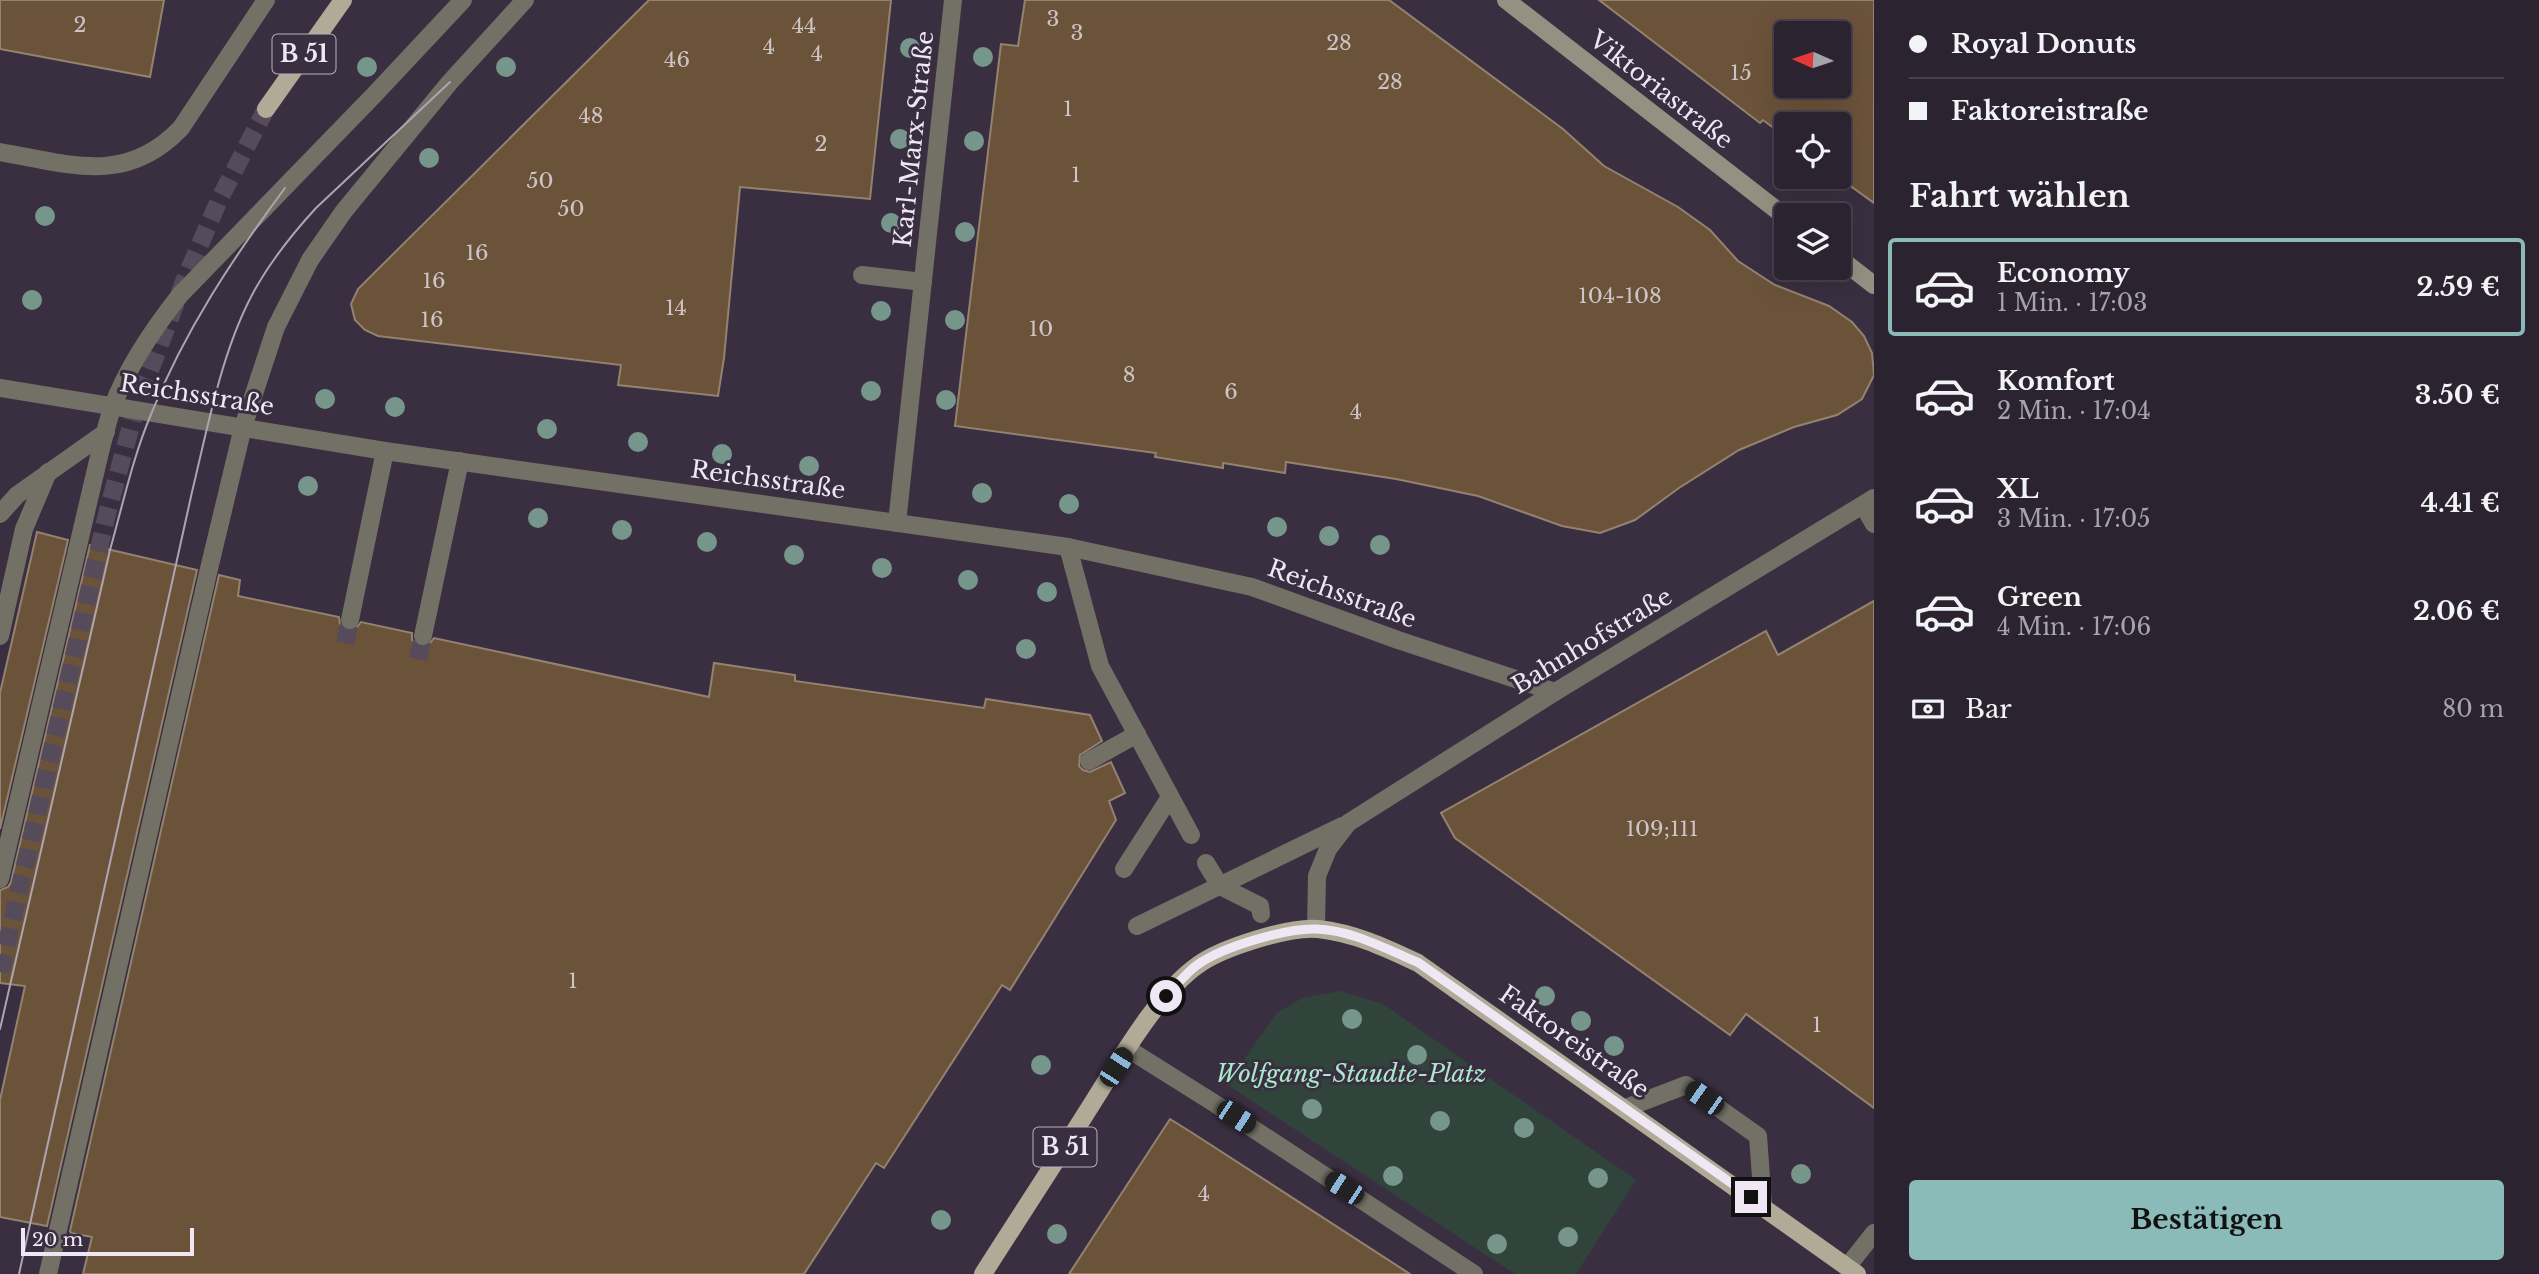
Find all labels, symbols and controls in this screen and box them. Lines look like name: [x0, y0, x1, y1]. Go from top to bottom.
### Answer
house number: 3: [1047, 6, 1059, 32]
house number: 2: [74, 12, 86, 38]
house number: 44: [792, 13, 816, 39]
house number: 3: [1071, 20, 1083, 46]
north arrow: [1774, 21, 1852, 98]
map controls: [1774, 21, 1851, 280]
street label: Viktoriastraße: [1583, 24, 1739, 155]
text: Royal Donuts: [1951, 28, 2136, 60]
street label: Karl-Marx-Straße: [888, 29, 939, 249]
house number: 28: [1326, 30, 1352, 56]
road number: B 51: [272, 34, 336, 74]
house number: 4: [763, 34, 775, 60]
house number: 4: [811, 41, 823, 67]
house number: 46: [664, 47, 690, 73]
house number: 15: [1730, 60, 1752, 86]
house number: 28: [1377, 69, 1403, 95]
text: Faktoreistraße: [1951, 95, 2149, 127]
house number: 1: [1063, 96, 1073, 122]
house number: 48: [578, 103, 604, 129]
button: locate: [1774, 112, 1851, 189]
house number: 2: [815, 131, 827, 157]
house number: 1: [1071, 162, 1081, 188]
house number: 50: [527, 168, 553, 194]
text: Fahrt wählen: [1909, 176, 2130, 216]
house number: 50: [558, 196, 584, 222]
button: layers: [1774, 203, 1851, 280]
house number: 16: [466, 240, 488, 266]
icon: car: [1913, 256, 1976, 319]
text: Economy: [1997, 257, 2130, 289]
house number: 16: [423, 268, 445, 294]
text: 2.59 €: [2417, 271, 2500, 303]
house number: 104-108: [1578, 283, 1662, 309]
text: 1 Min. · 17:03: [1997, 289, 2147, 317]
house number: 14: [665, 295, 687, 321]
house number: 16: [421, 307, 443, 333]
house number: 10: [1029, 316, 1053, 342]
house number: 8: [1123, 362, 1135, 388]
icon: car: [1913, 364, 1976, 427]
text: Komfort: [1997, 365, 2115, 397]
street label: Reichsstraße: [118, 368, 276, 421]
house number: 6: [1224, 379, 1238, 405]
text: 3.50 €: [2415, 379, 2500, 411]
text: 2 Min. · 17:04: [1997, 397, 2151, 425]
house number: 4: [1350, 399, 1362, 425]
street label: Reichsstraße: [689, 454, 847, 505]
icon: car: [1913, 472, 1976, 535]
text: XL: [1997, 473, 2039, 505]
text: 4.41 €: [2421, 487, 2500, 519]
text: 3 Min. · 17:05: [1997, 505, 2150, 533]
street label: Reichsstraße: [1264, 553, 1420, 634]
icon: car: [1913, 580, 1976, 643]
street label: Bahnhofstraße: [1506, 581, 1677, 700]
text: Green: [1997, 581, 2082, 613]
text: 2.06 €: [2413, 595, 2500, 627]
text: 4 Min. · 17:06: [1997, 613, 2151, 641]
icon: cash: [1909, 690, 1947, 728]
text: Bar: [1965, 693, 2012, 725]
text: 80 m: [2442, 695, 2504, 723]
house number: 109;111: [1626, 816, 1698, 842]
house number: 1: [568, 968, 578, 994]
street label: Faktoreistraße: [1494, 979, 1655, 1104]
route start: [1150, 980, 1182, 1012]
house number: 1: [1812, 1012, 1822, 1038]
car: [1096, 1044, 1137, 1090]
park label: Wolfgang-Staudte-Platz: [1216, 1059, 1486, 1088]
car: [1681, 1077, 1728, 1119]
car: [1213, 1097, 1260, 1137]
road number: B 51: [1034, 1128, 1096, 1166]
car: [1321, 1168, 1368, 1208]
button: Bestätigen: [1909, 1180, 2504, 1260]
house number: 4: [1198, 1181, 1210, 1207]
route end: [1735, 1181, 1767, 1213]
scale bar: [21, 1225, 194, 1257]
text: 20 m: [32, 1228, 83, 1251]

